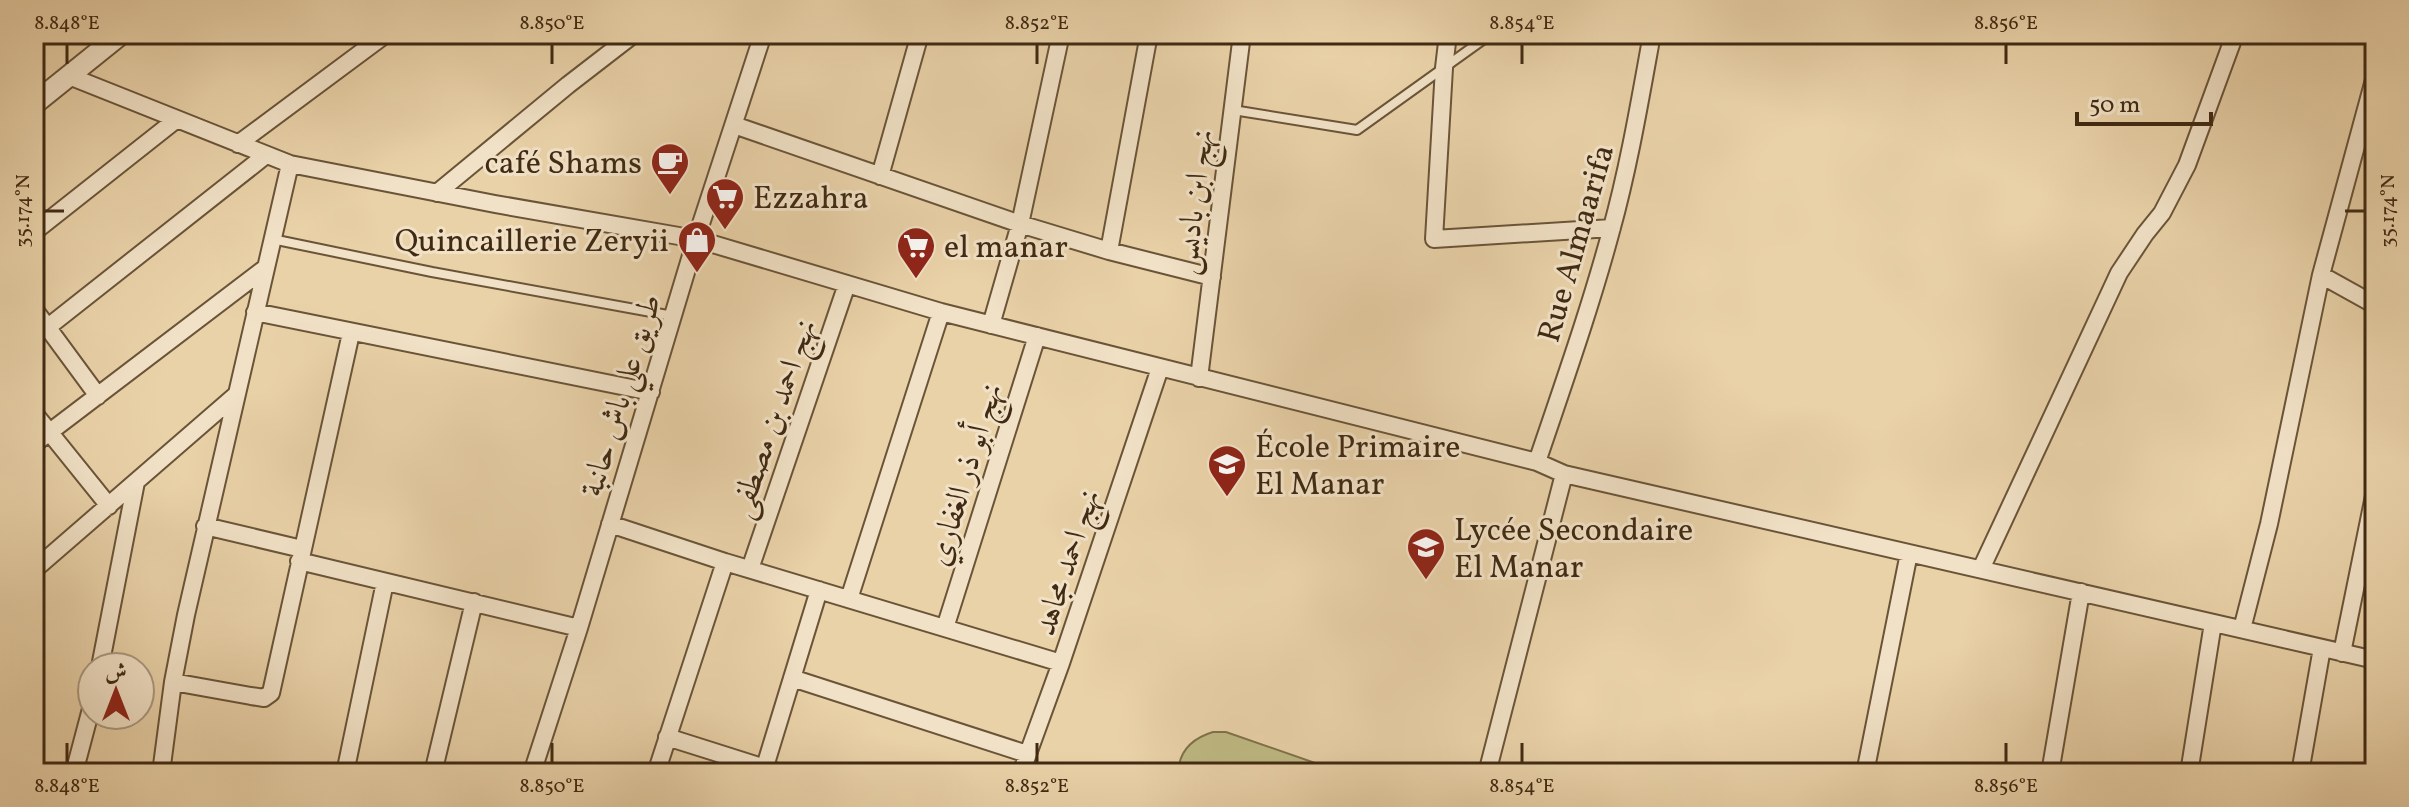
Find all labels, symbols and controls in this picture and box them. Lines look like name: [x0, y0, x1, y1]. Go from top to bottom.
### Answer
text: 8.848°E: [34, 10, 100, 38]
text: 8.850°E: [519, 10, 585, 38]
text: 8.852°E: [1005, 10, 1069, 38]
text: 8.854°E: [1489, 10, 1555, 38]
text: 8.856°E: [1974, 10, 2038, 38]
scale bar: [2077, 76, 2211, 126]
text: 50 m: [2089, 89, 2141, 123]
street label: نهج ابن باديس: [1165, 127, 1230, 278]
street label: Rue Almaarifa: [1529, 140, 1627, 348]
cafe icon: café Shams: [649, 141, 691, 196]
place label: café Shams: [485, 143, 642, 187]
text: 35.174°N: [10, 174, 38, 248]
text: 35.174°N: [2375, 174, 2403, 248]
supermarket icon: Ezzahra: [704, 176, 746, 231]
place label: Ezzahra: [753, 178, 869, 222]
shop icon: Quincaillerie Zeryii: [676, 219, 718, 274]
place label: Quincaillerie Zeryii: [395, 221, 669, 265]
supermarket icon: el manar: [895, 225, 937, 280]
place label: el manar: [944, 227, 1068, 271]
street label: طريق علي باش حانبة: [571, 289, 680, 504]
street label: نهج احمد بن مصطفى: [720, 313, 832, 525]
street label: نهج أبو ذر الغفاري: [915, 377, 1018, 573]
place label: École Primaire El Manar: [1255, 427, 1460, 508]
school or university icon: École Primaire El Manar: [1206, 443, 1248, 498]
street label: نهج احمد مجاهد: [1024, 484, 1116, 643]
place label: Lycée Secondaire El Manar: [1454, 510, 1693, 591]
school or university icon: Lycée Secondaire El Manar: [1405, 526, 1447, 581]
north arrow: [76, 651, 156, 731]
text: ش: [105, 658, 127, 689]
text: 8.848°E: [34, 773, 100, 801]
text: 8.850°E: [519, 773, 585, 801]
text: 8.852°E: [1005, 773, 1069, 801]
text: 8.854°E: [1489, 773, 1555, 801]
text: 8.856°E: [1974, 773, 2038, 801]

